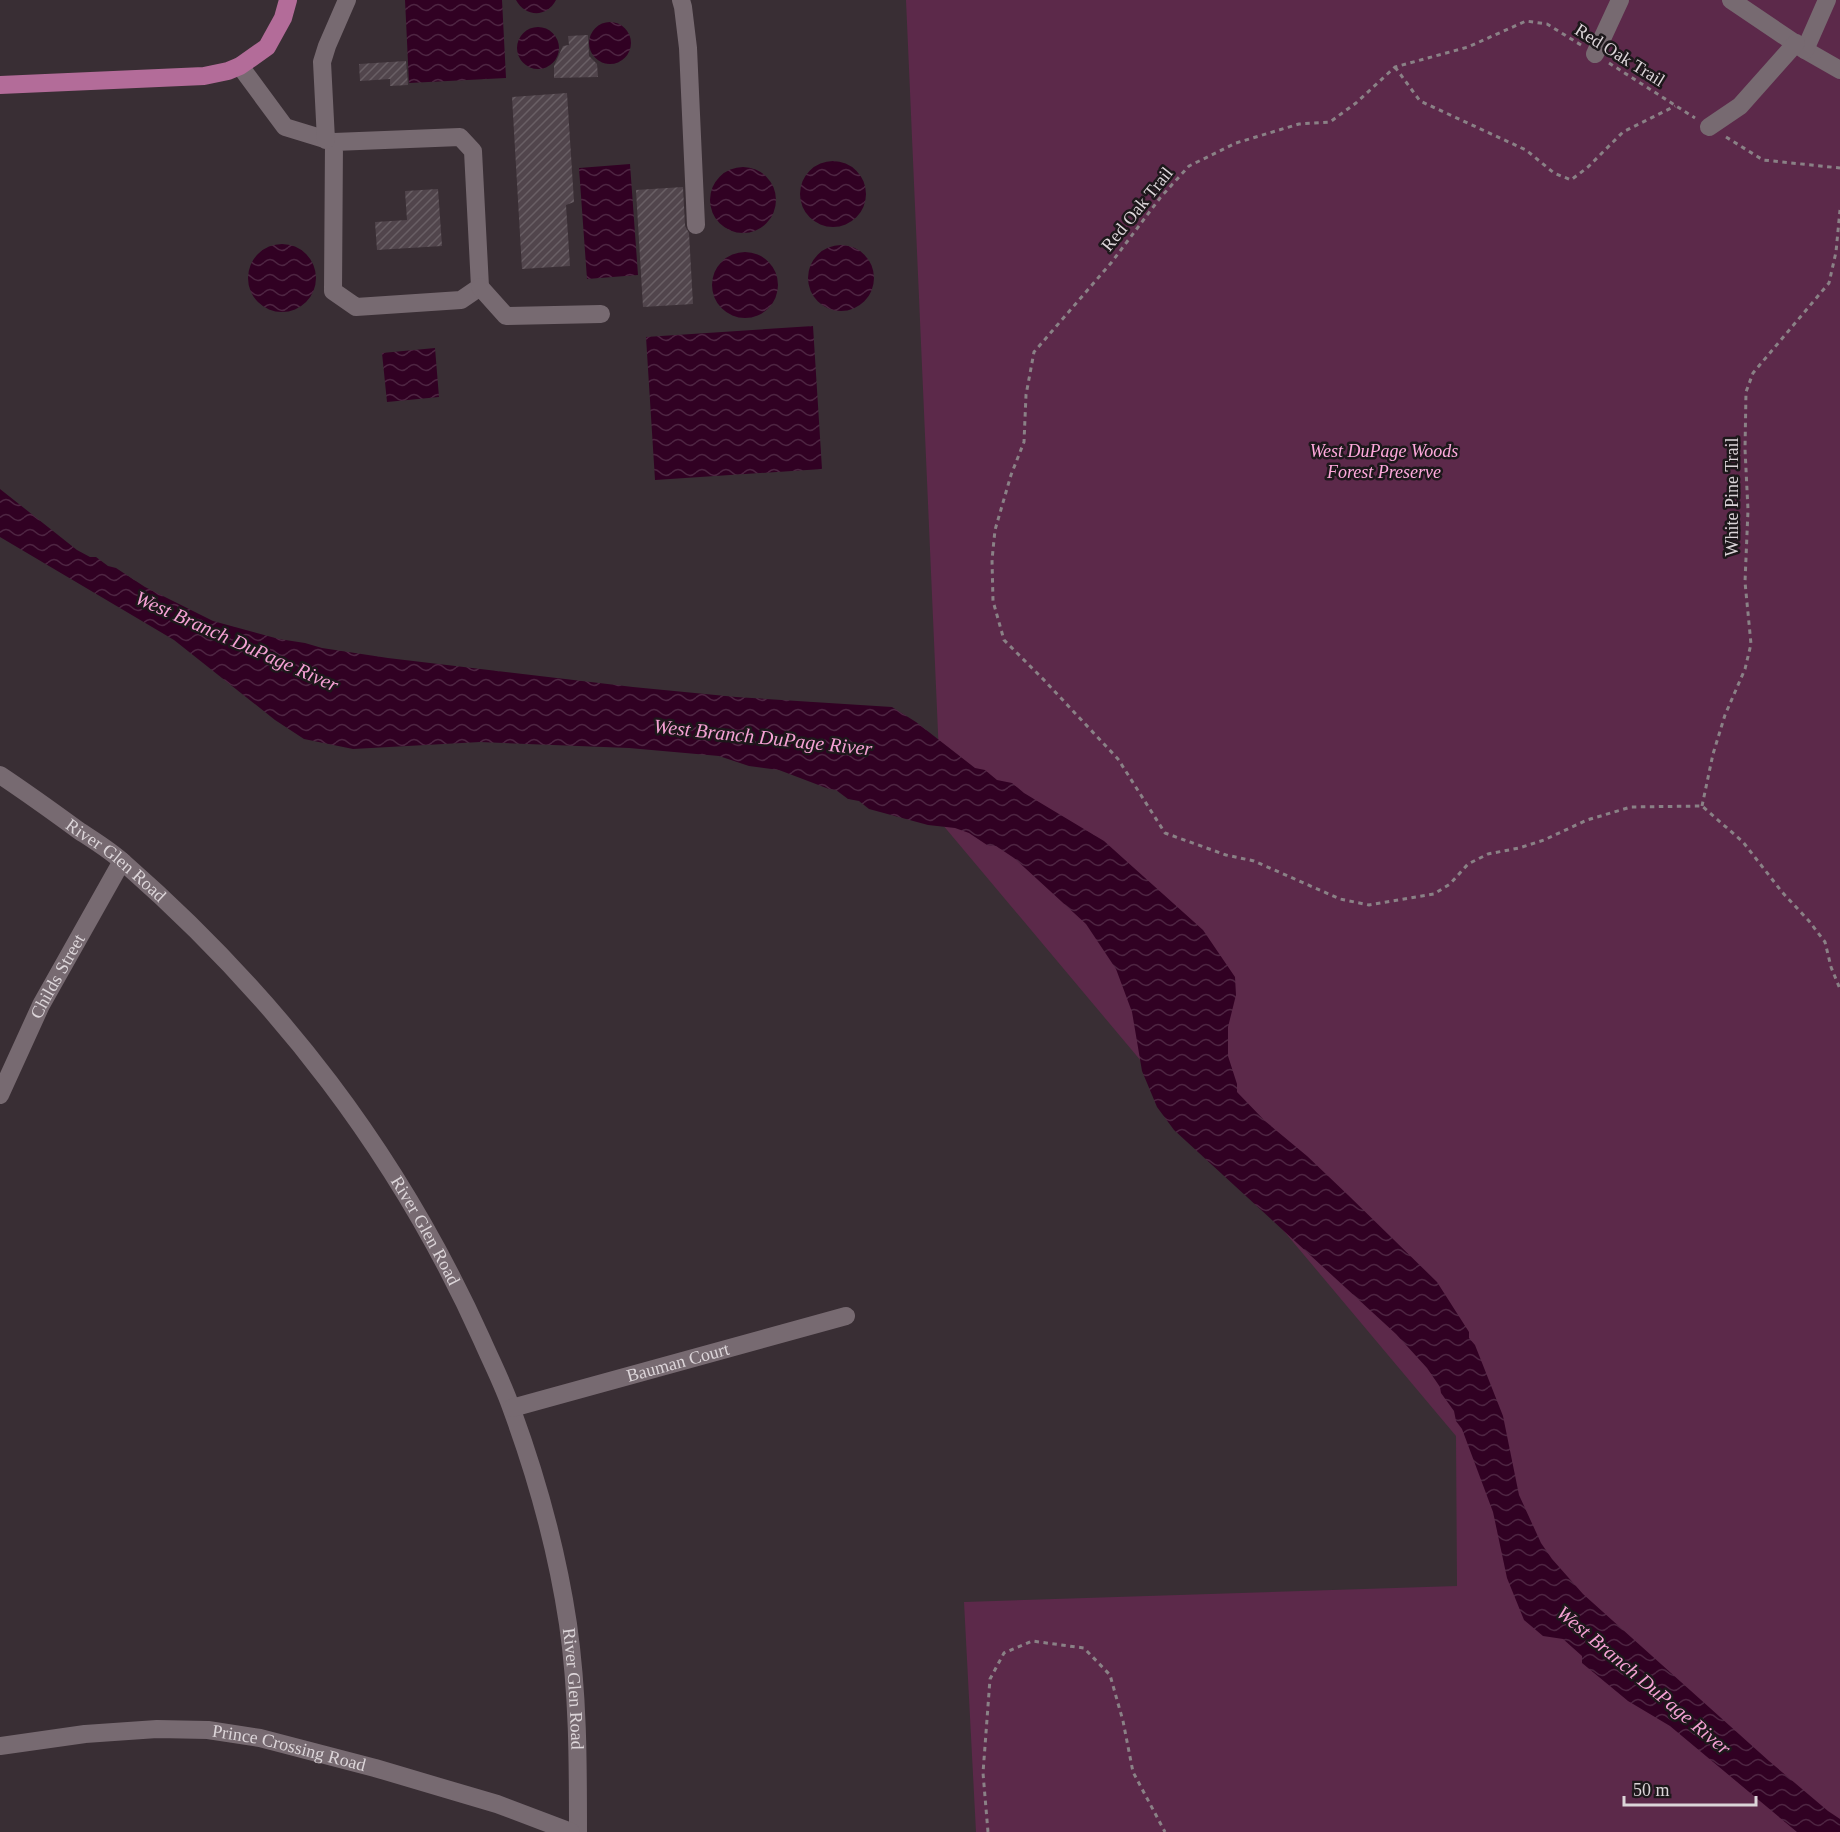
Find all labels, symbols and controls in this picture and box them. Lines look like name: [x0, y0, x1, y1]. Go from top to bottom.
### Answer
street label: Red Oak Trail: [1571, 19, 1669, 91]
street label: Red Oak Trail: [1097, 163, 1177, 255]
street label: White Pine Trail: [1722, 437, 1742, 557]
park label: West DuPage Woods Forest Preserve: [1310, 441, 1458, 482]
water label: West Branch DuPage River: [132, 586, 342, 697]
water label: West Branch DuPage River: [652, 715, 874, 760]
street label: River Glen Road: [62, 815, 170, 906]
street label: Childs Street: [26, 930, 89, 1022]
street label: River Glen Road: [387, 1172, 464, 1288]
street label: Bauman Court: [624, 1339, 731, 1386]
water label: West Branch DuPage River: [1552, 1601, 1735, 1760]
street label: River Glen Road: [559, 1627, 587, 1750]
street label: Prince Crossing Road: [211, 1721, 368, 1775]
scale bar: [1624, 1769, 1756, 1807]
text: 50 m: [1633, 1780, 1670, 1800]

